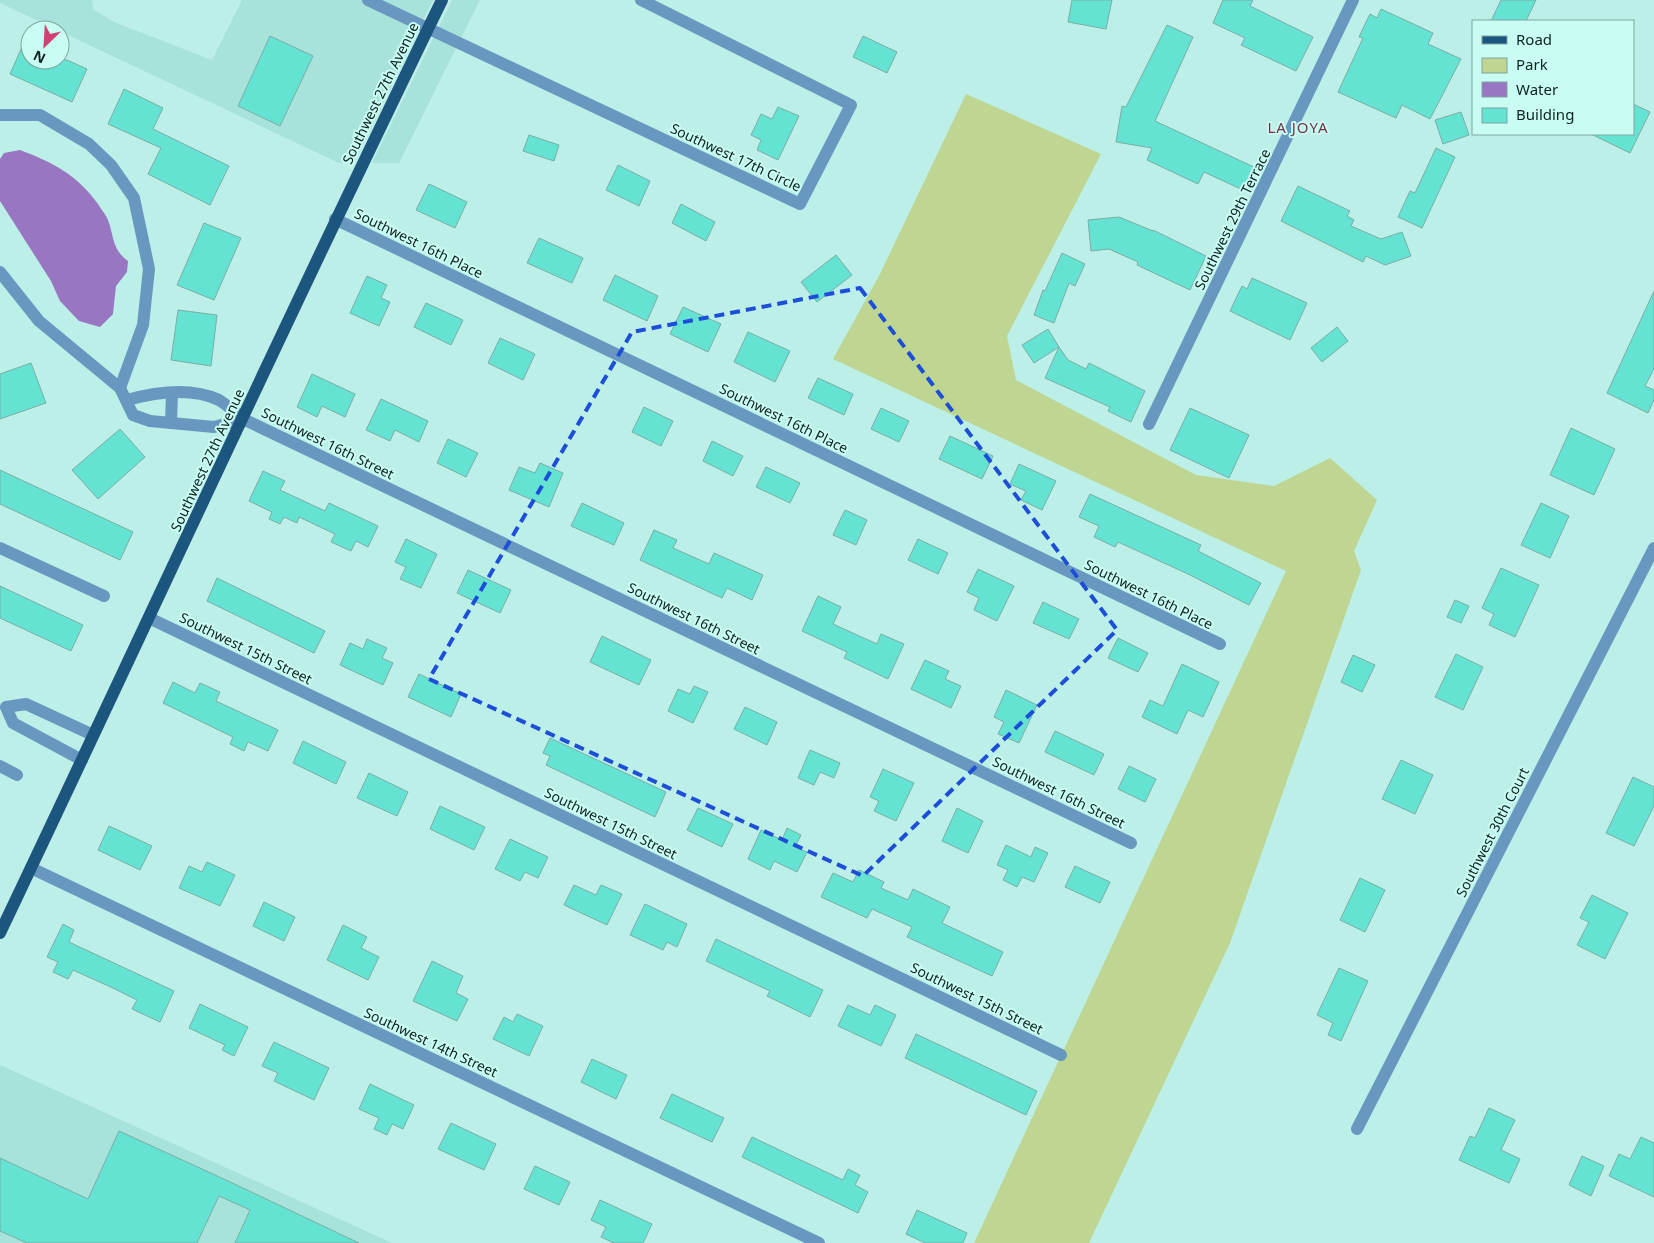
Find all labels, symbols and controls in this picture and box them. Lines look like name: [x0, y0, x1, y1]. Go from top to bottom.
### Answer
street label: Southwest 27th Avenue: [337, 19, 423, 167]
north arrow: [20, 20, 70, 70]
legend: [1472, 20, 1634, 135]
text: Road: [1516, 29, 1552, 49]
text: N: [30, 46, 48, 68]
text: Park: [1516, 54, 1548, 74]
text: Water: [1516, 79, 1558, 99]
text: Building: [1516, 104, 1574, 124]
district label: LA JOYA: [1267, 117, 1329, 137]
street label: Southwest 17th Circle: [667, 118, 805, 196]
street label: Southwest 29th Terrace: [1190, 145, 1274, 293]
street label: Southwest 16th Place: [352, 204, 486, 282]
street label: Southwest 16th Place: [717, 379, 851, 457]
street label: Southwest 27th Avenue: [166, 386, 248, 534]
street label: Southwest 16th Street: [259, 403, 397, 483]
street label: Southwest 16th Place: [1082, 555, 1216, 633]
street label: Southwest 16th Street: [625, 578, 763, 658]
street label: Southwest 15th Street: [177, 608, 315, 688]
street label: Southwest 16th Street: [990, 752, 1128, 832]
street label: Southwest 30th Court: [1451, 764, 1533, 900]
street label: Southwest 15th Street: [542, 783, 680, 863]
street label: Southwest 15th Street: [908, 958, 1046, 1038]
street label: Southwest 14th Street: [361, 1003, 501, 1081]

